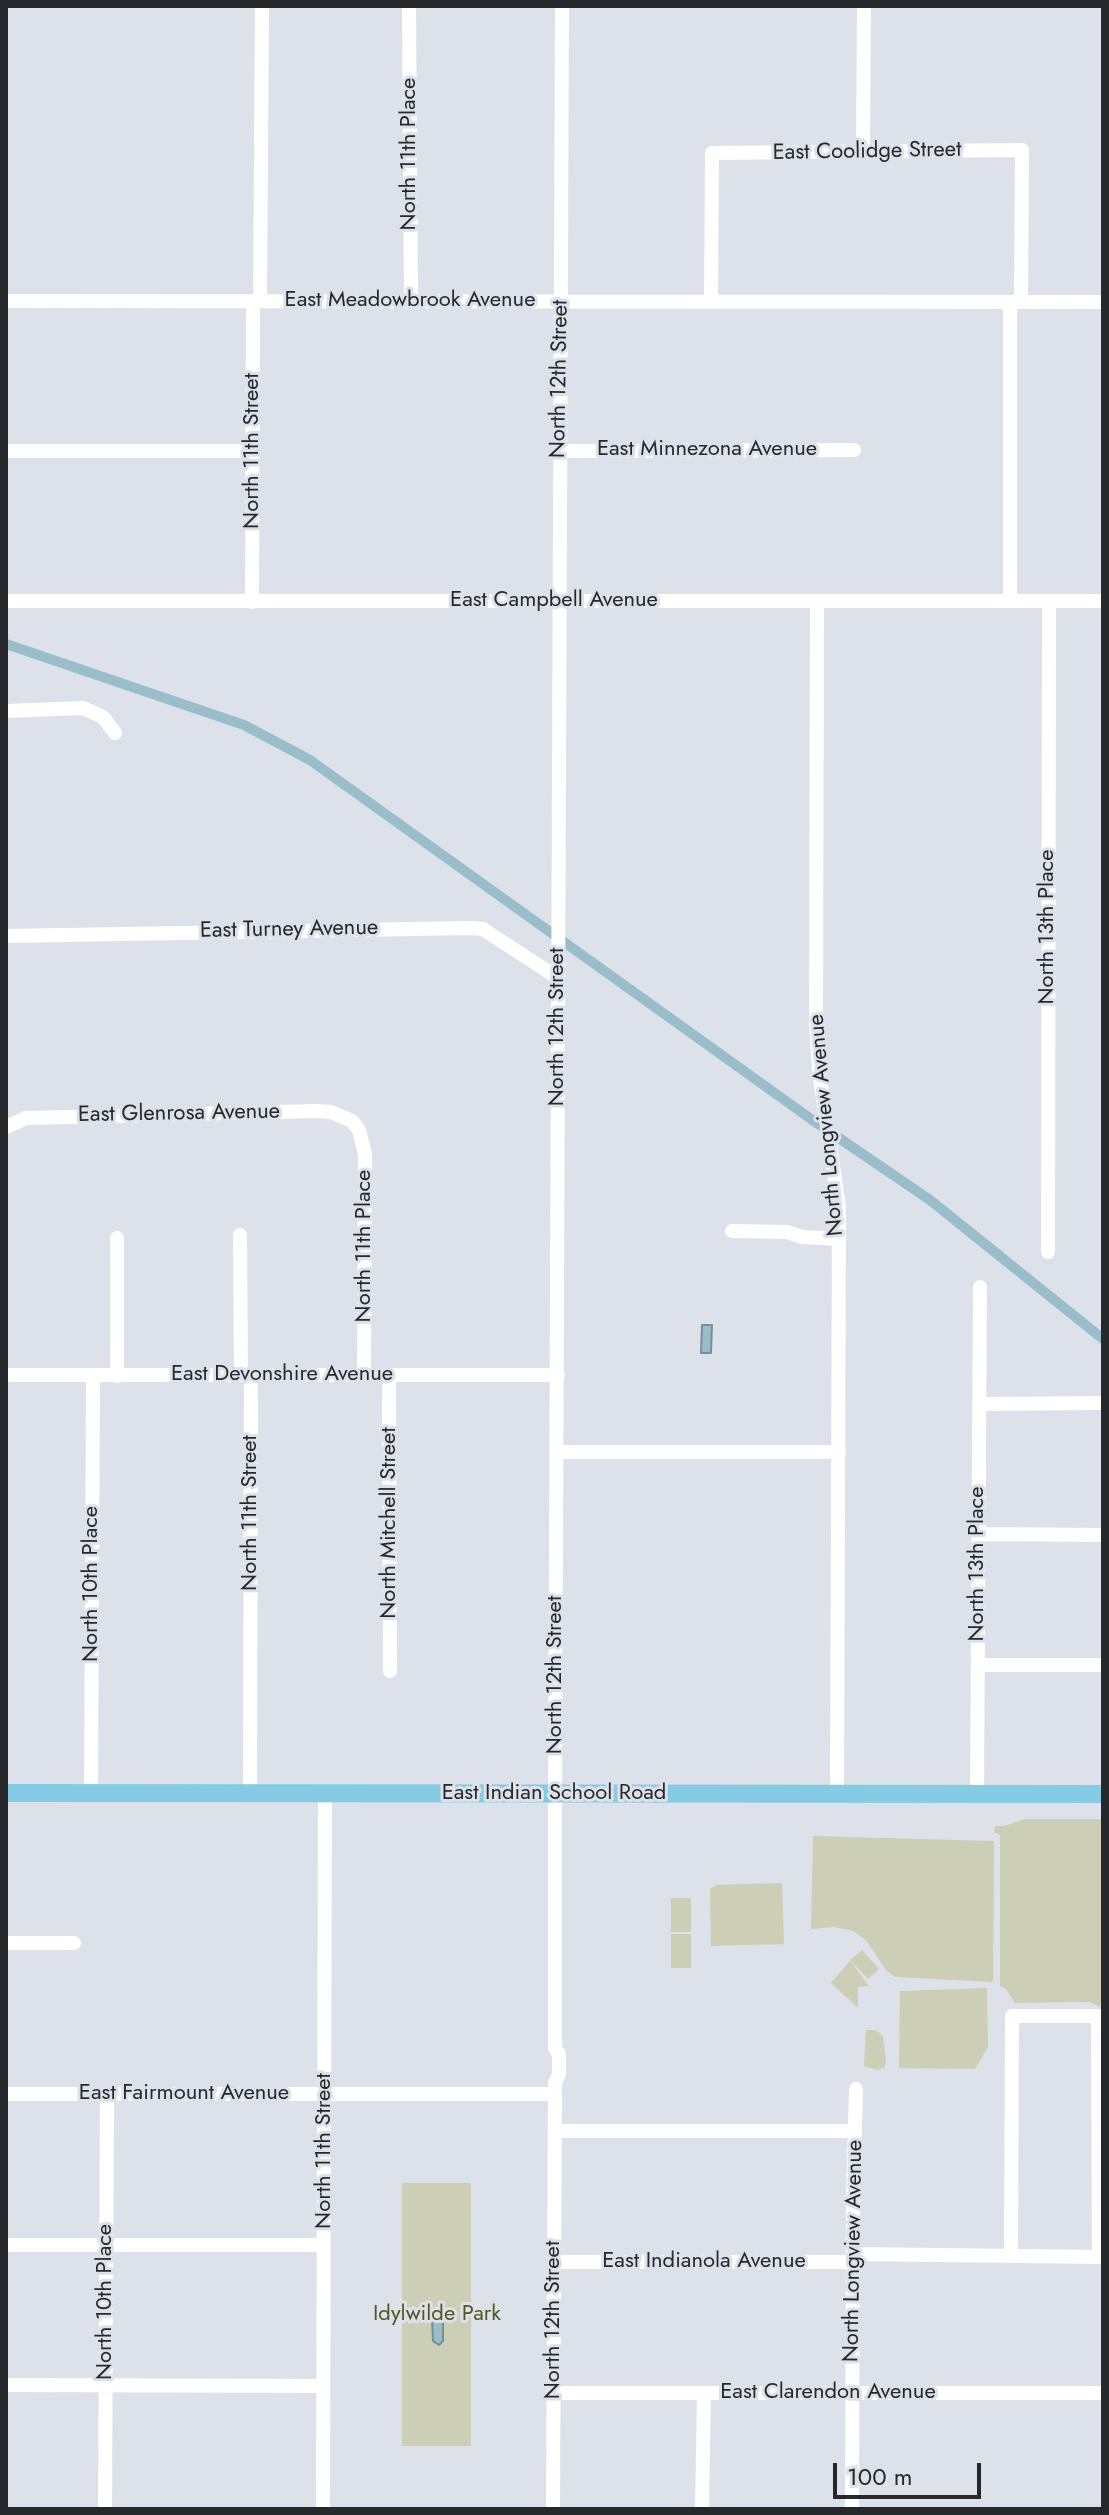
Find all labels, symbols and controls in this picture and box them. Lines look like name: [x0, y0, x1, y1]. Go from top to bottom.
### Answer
street label: North 11th Place: [397, 78, 423, 230]
street label: East Coolidge Street: [772, 137, 962, 167]
street label: East Meadowbrook Avenue: [285, 288, 535, 314]
street label: North 12th Street: [545, 300, 575, 458]
street label: North 11th Street: [240, 373, 266, 529]
street label: East Minnezona Avenue: [597, 437, 817, 463]
street label: East Campbell Avenue: [450, 588, 658, 614]
street label: North 13th Place: [1035, 850, 1061, 1004]
street label: East Turney Avenue: [200, 915, 378, 945]
street label: North 12th Street: [545, 948, 571, 1106]
street label: North Longview Avenue: [804, 1013, 850, 1237]
street label: East Glenrosa Avenue: [78, 1099, 280, 1129]
street label: North 11th Place: [352, 1170, 378, 1322]
street label: East Devonshire Avenue: [171, 1362, 393, 1388]
street label: North Mitchell Street: [377, 1427, 403, 1619]
street label: North 11th Street: [238, 1435, 264, 1591]
street label: North 13th Place: [965, 1487, 991, 1641]
street label: North 10th Place: [79, 1506, 105, 1662]
street label: North 12th Street: [543, 1596, 569, 1754]
street label: East Indian School Road: [442, 1781, 666, 1807]
street label: North 11th Street: [312, 2073, 338, 2229]
street label: East Fairmount Avenue: [79, 2081, 289, 2107]
street label: North Longview Avenue: [839, 2140, 869, 2362]
street label: North 10th Place: [93, 2224, 119, 2380]
street label: North 12th Street: [541, 2241, 567, 2399]
street label: East Indianola Avenue: [602, 2249, 806, 2275]
park label: Idylwilde Park: [373, 2302, 501, 2328]
street label: East Clarendon Avenue: [720, 2380, 936, 2406]
scale bar: [837, 2447, 985, 2497]
text: 100 m: [847, 2459, 913, 2494]

